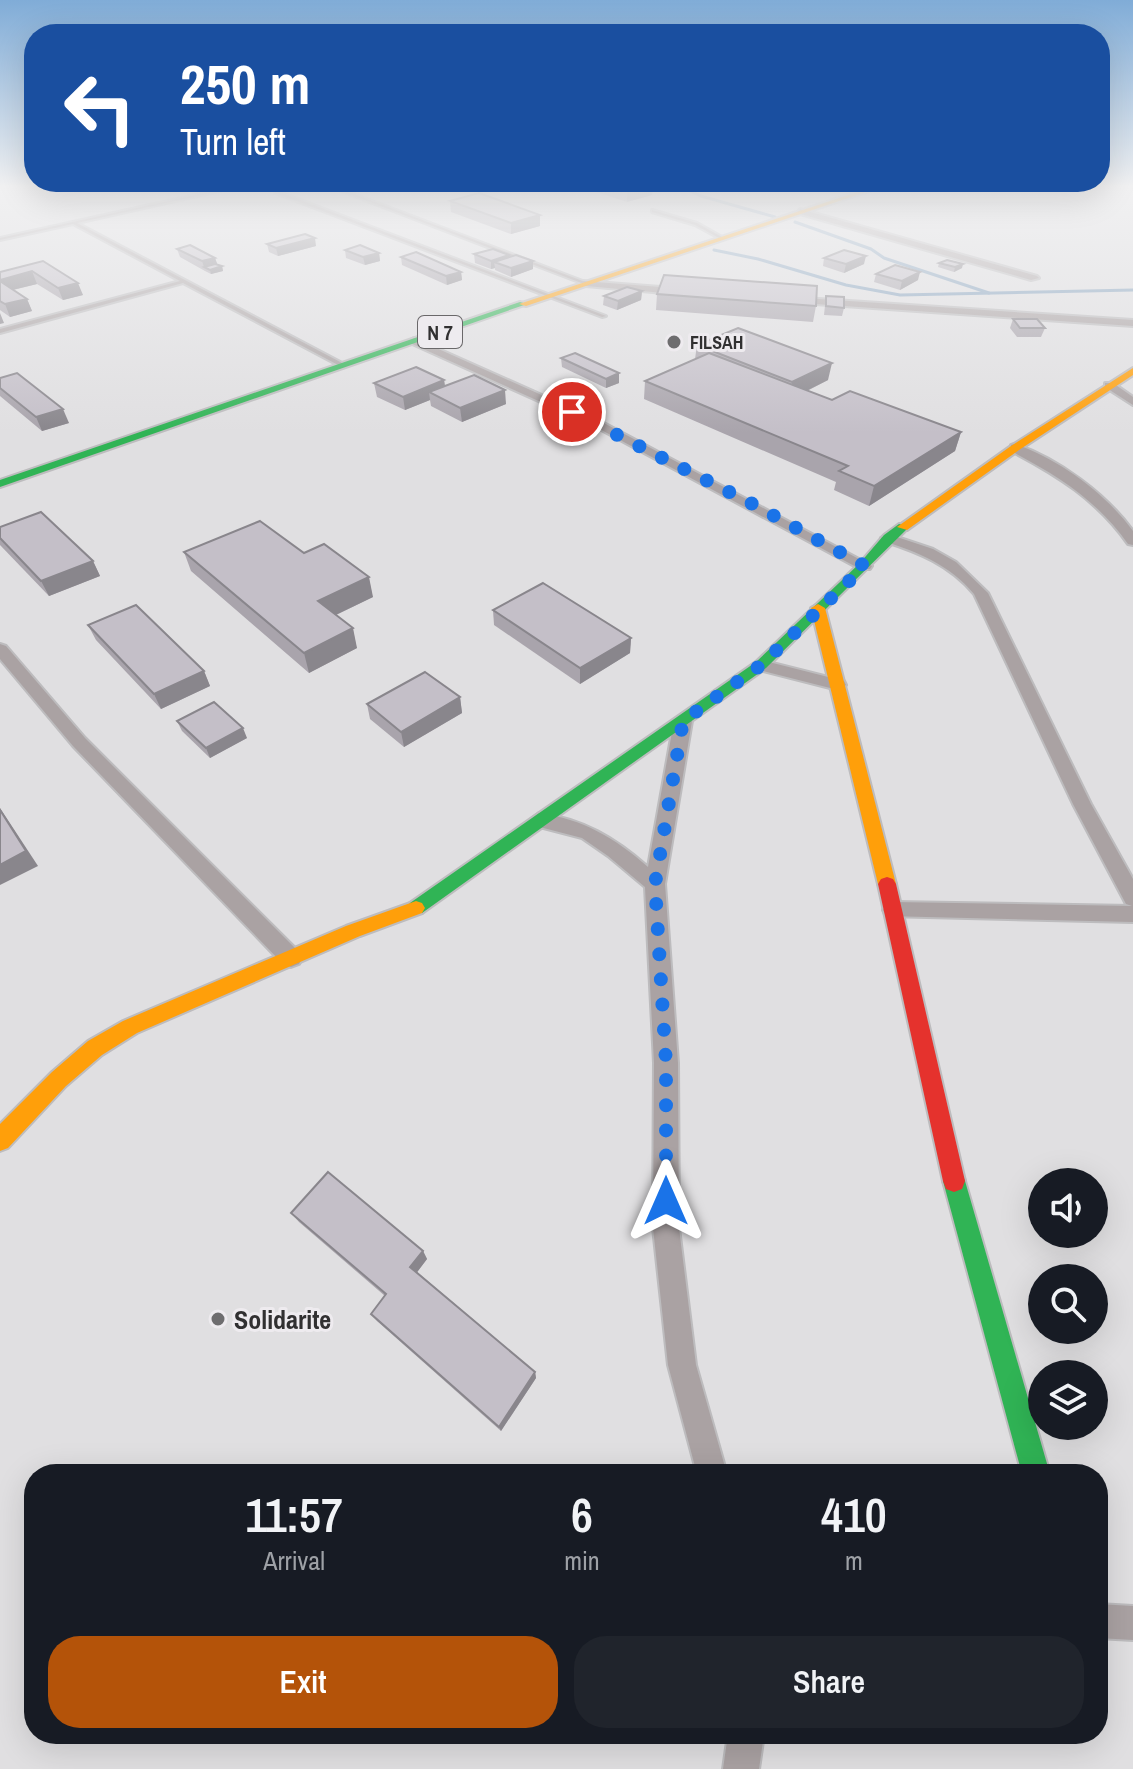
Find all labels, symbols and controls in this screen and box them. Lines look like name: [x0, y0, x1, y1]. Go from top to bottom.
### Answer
text: 250 m: [180, 46, 310, 121]
icon: left: [48, 56, 152, 160]
text: Turn left: [180, 118, 286, 166]
road number: N 7: [418, 316, 462, 348]
place label: FILSAH: [690, 330, 743, 355]
marker: FILSAH: [665, 333, 683, 351]
pin: [538, 378, 606, 446]
icon: arrive: [550, 390, 594, 434]
position arrow: [624, 1159, 708, 1243]
map controls: [1028, 1168, 1108, 1440]
button: sound: [1028, 1168, 1108, 1248]
button: search: [1028, 1264, 1108, 1344]
place label: Solidarite: [234, 1302, 331, 1337]
marker: Solidarite: [209, 1310, 227, 1328]
button: layers: [1028, 1360, 1108, 1440]
text: 11:57: [245, 1482, 343, 1547]
text: 6: [571, 1482, 593, 1547]
text: 410: [821, 1482, 887, 1547]
text: Arrival: [263, 1543, 325, 1578]
text: min: [564, 1543, 600, 1578]
text: m: [845, 1543, 863, 1578]
button: Exit: [48, 1636, 558, 1728]
button: Share: [574, 1636, 1084, 1728]

